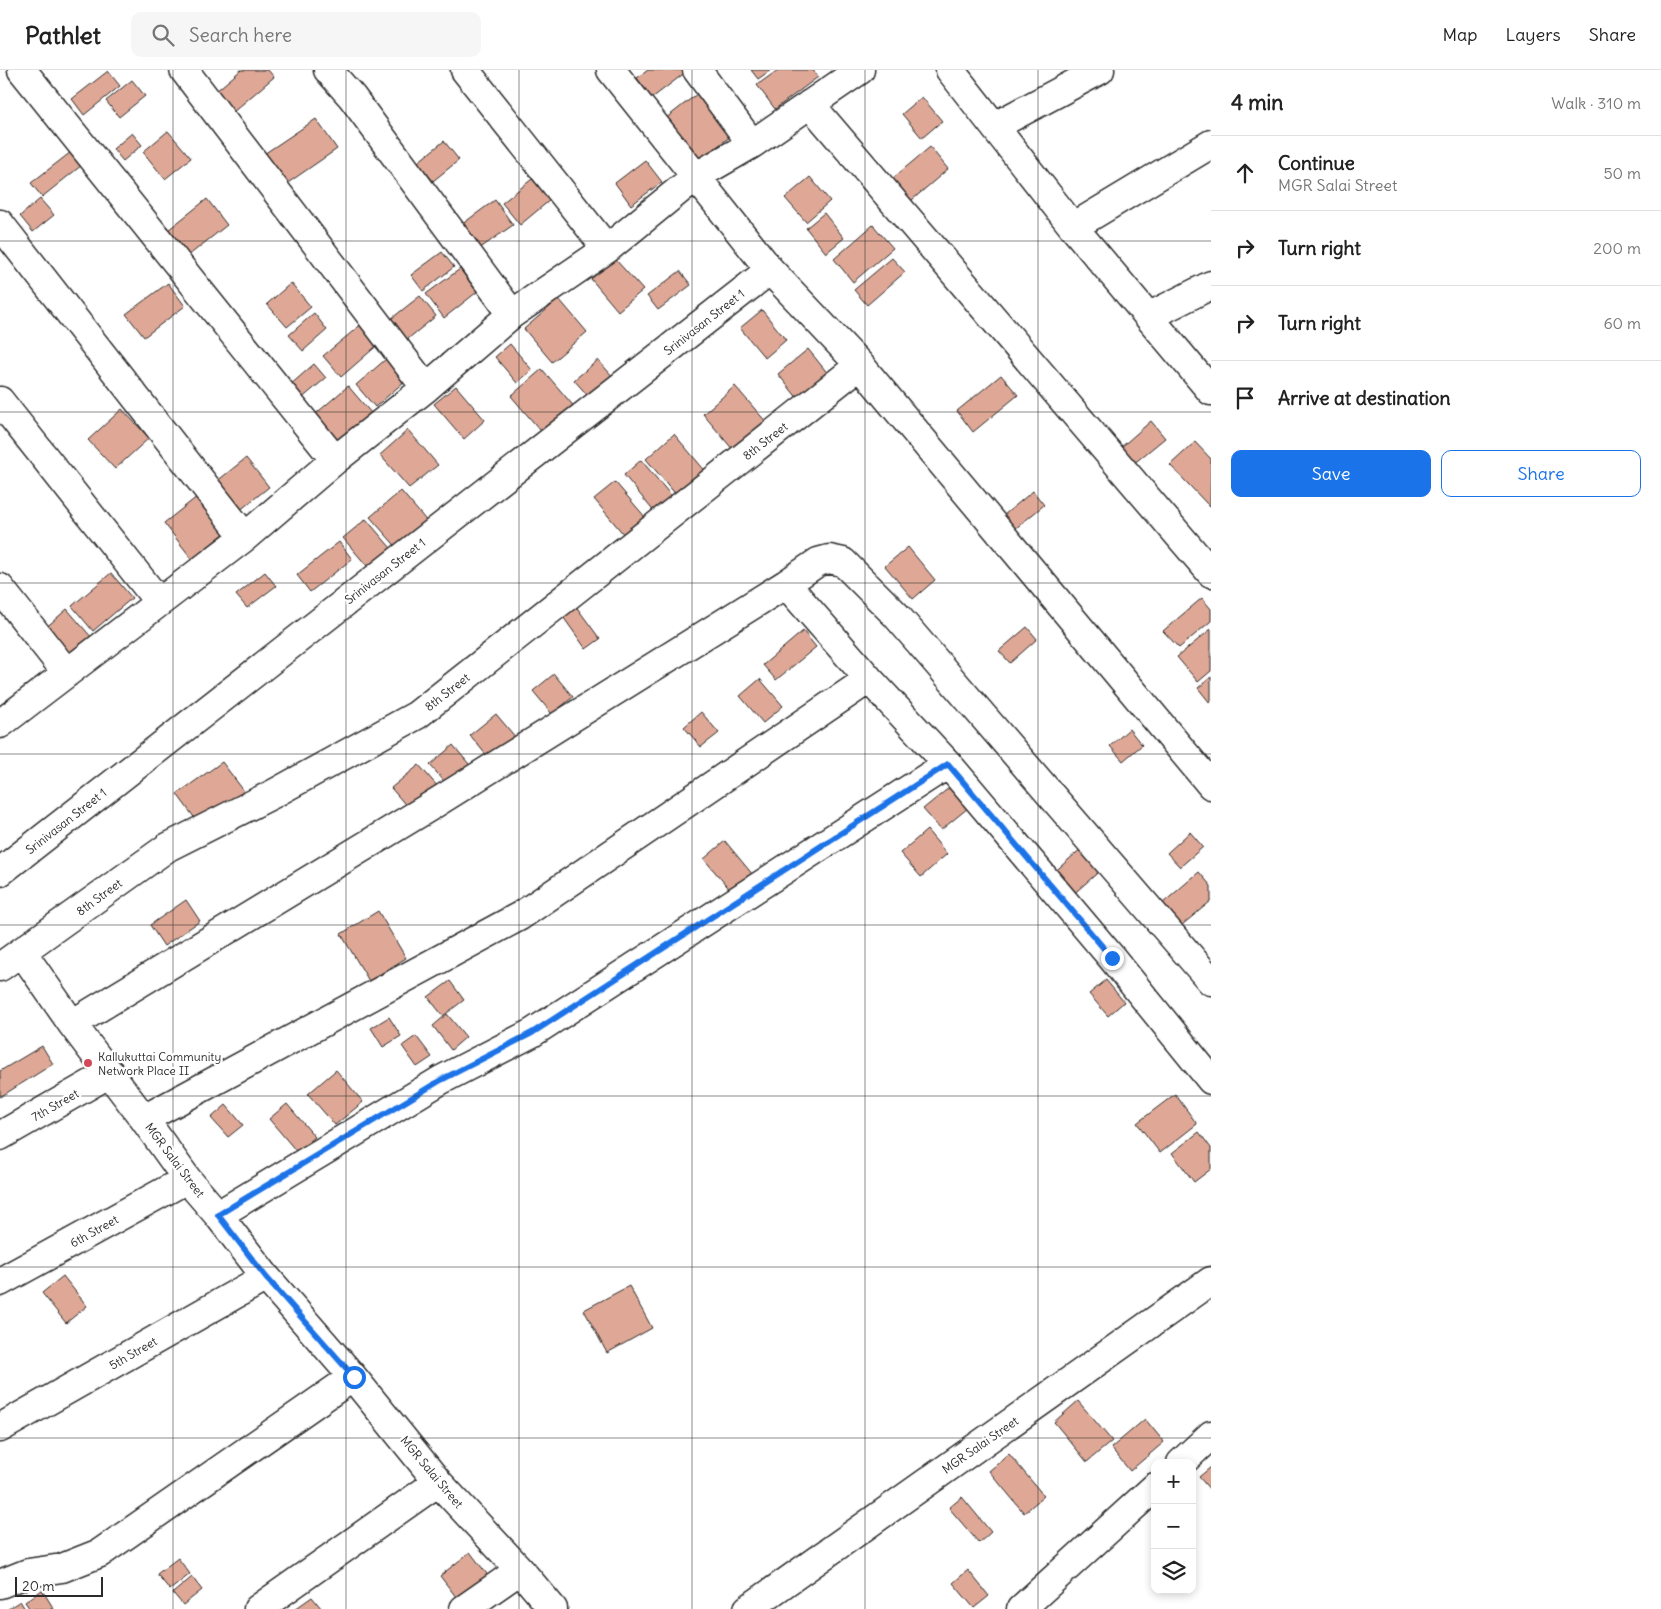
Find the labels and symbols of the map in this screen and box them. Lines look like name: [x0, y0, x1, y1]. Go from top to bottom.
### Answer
street label: Srinivasan Street 1: [661, 286, 747, 358]
street label: 8th Street: [740, 419, 790, 463]
street label: Srinivasan Street 1: [342, 535, 428, 607]
street label: 8th Street: [422, 670, 472, 714]
street label: Srinivasan Street 1: [23, 785, 109, 857]
street label: 8th Street: [73, 875, 125, 919]
route end: [1101, 947, 1124, 970]
place label: Kallukuttai Community Network Place II: [98, 1049, 221, 1078]
marker: Kallukuttai Community Network Place II: [82, 1057, 94, 1069]
street label: 7th Street: [29, 1086, 81, 1124]
street label: MGR Salai Street: [142, 1120, 208, 1200]
street label: 6th Street: [67, 1212, 121, 1250]
street label: 5th Street: [106, 1333, 160, 1373]
route start: [343, 1366, 366, 1389]
street label: MGR Salai Street: [939, 1413, 1021, 1477]
street label: MGR Salai Street: [397, 1433, 467, 1511]
scale bar: [15, 1574, 102, 1597]

